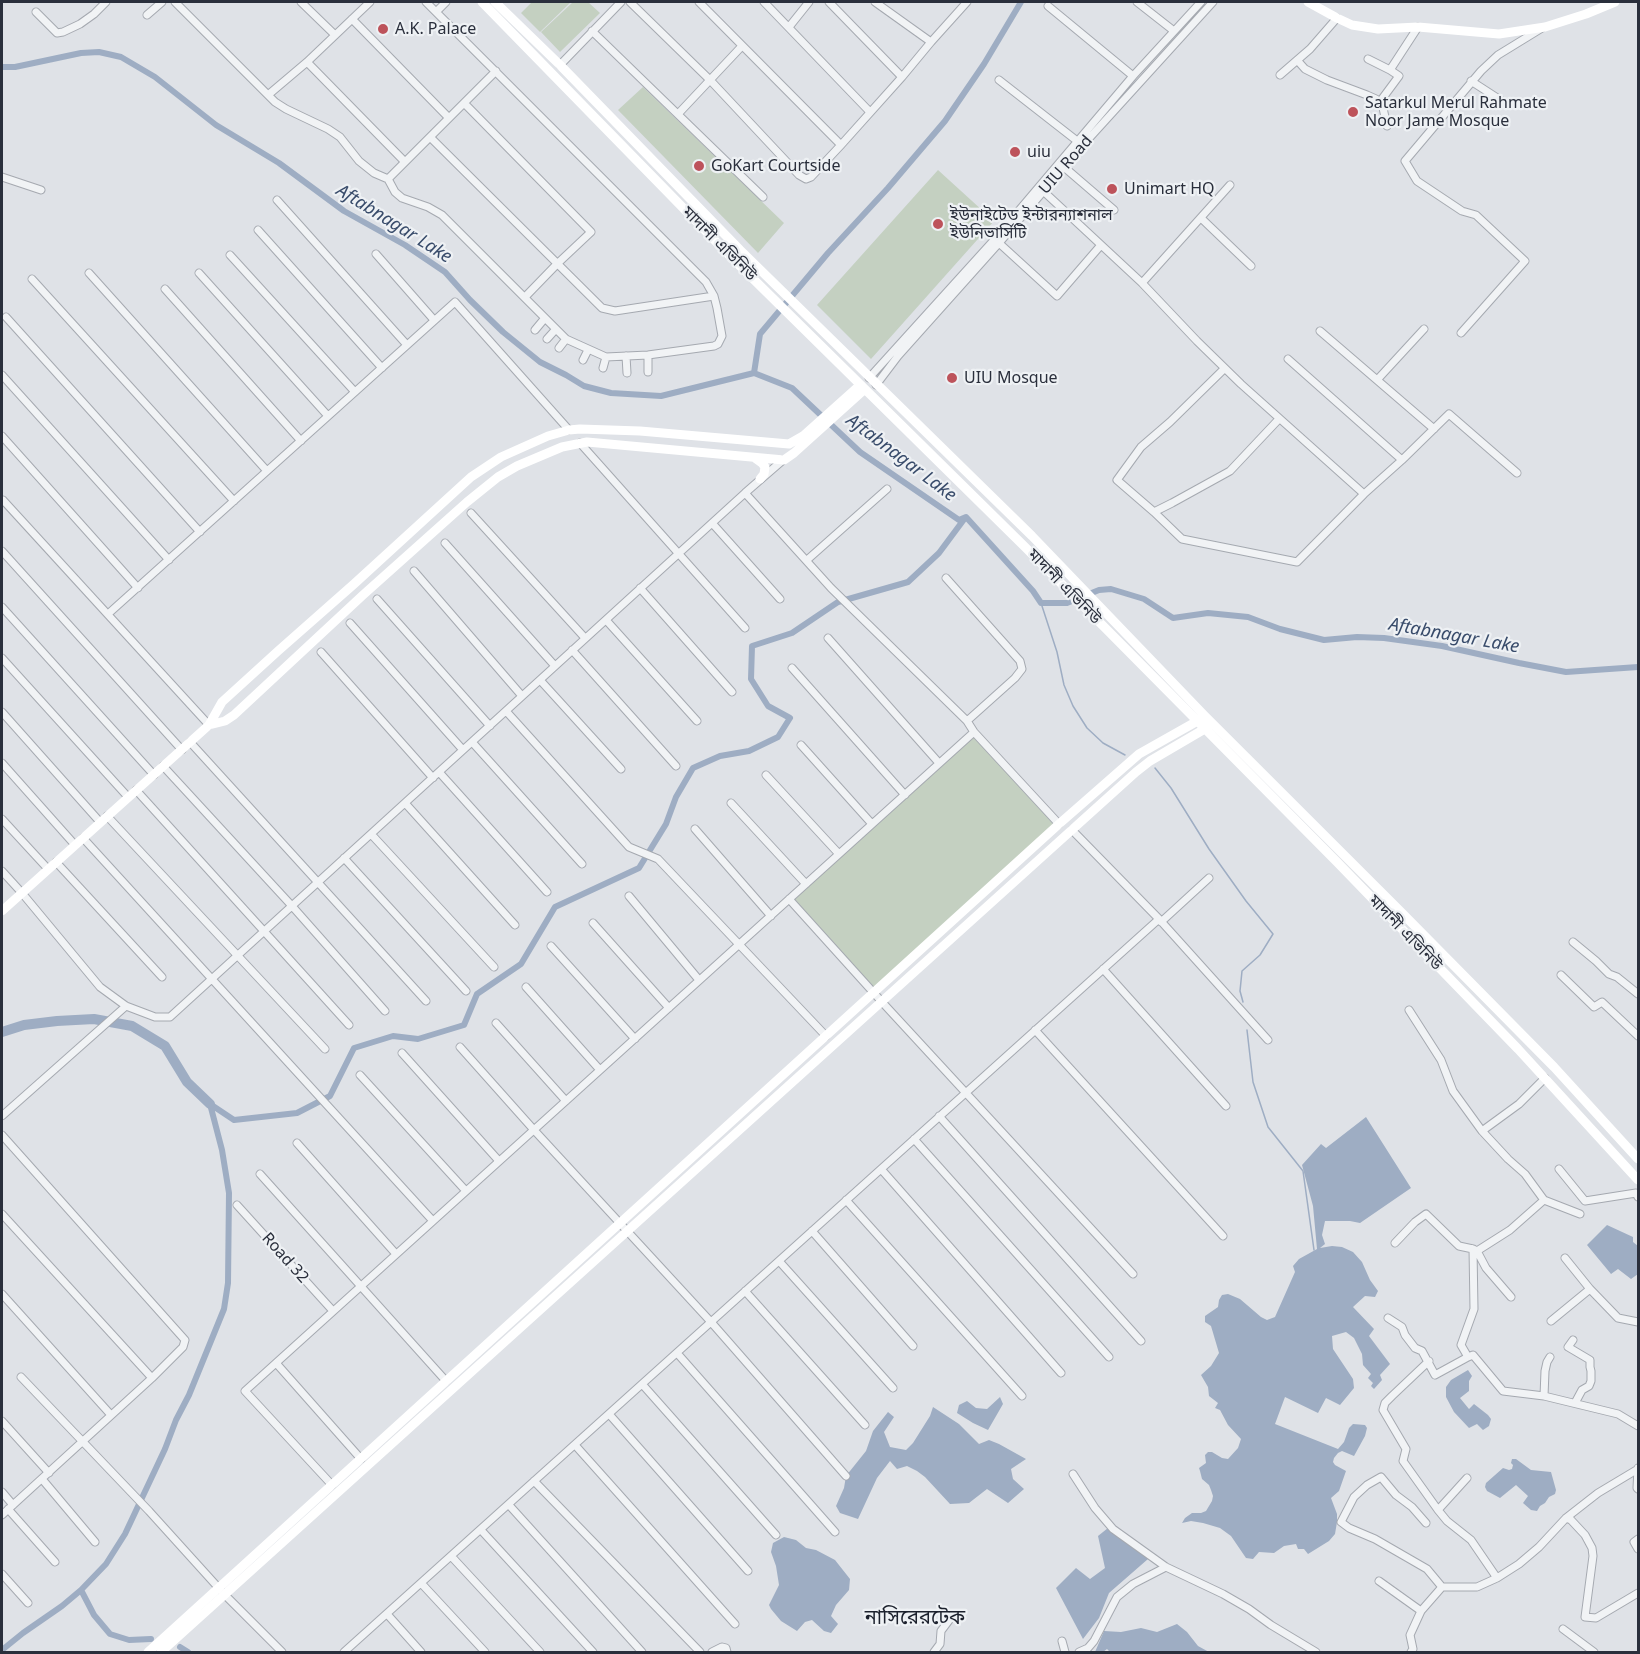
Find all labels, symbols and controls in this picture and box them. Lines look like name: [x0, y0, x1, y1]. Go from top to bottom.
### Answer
place label: A.K. Palace: [395, 19, 476, 39]
marker: A.K. Palace: [376, 22, 390, 36]
place label: Satarkul Merul Rahmate Noor Jame Mosque: [1365, 93, 1547, 131]
marker: Satarkul Merul Rahmate Noor Jame Mosque: [1346, 105, 1360, 119]
street label: UIU Road: [1035, 132, 1097, 198]
place label: uiu: [1027, 142, 1051, 162]
marker: uiu: [1008, 145, 1022, 159]
place label: GoKart Courtside: [711, 156, 840, 176]
marker: GoKart Courtside: [692, 159, 706, 173]
place label: Unimart HQ: [1124, 179, 1215, 199]
water label: Aftabnagar Lake: [332, 180, 456, 268]
marker: Unimart HQ: [1105, 182, 1119, 196]
street label: মাদানী এভিনিউ: [678, 203, 760, 285]
place label: ইউনাইটেড ইন্টারন্যাশনাল ইউনিভার্সিটি: [950, 205, 1113, 243]
marker: ইউনাইটেড ইন্টারন্যাশনাল ইউনিভার্সিটি: [931, 217, 945, 231]
place label: UIU Mosque: [964, 368, 1058, 388]
marker: UIU Mosque: [945, 371, 959, 385]
water label: Aftabnagar Lake: [842, 410, 960, 506]
street label: মাদানী এভিনিউ: [1023, 545, 1105, 629]
water label: Aftabnagar Lake: [1387, 614, 1521, 658]
street label: মাদানী এভিনিউ: [1364, 891, 1446, 975]
street label: Road 32: [257, 1229, 313, 1287]
district label: নাসিরেরটেক: [865, 1606, 965, 1630]

